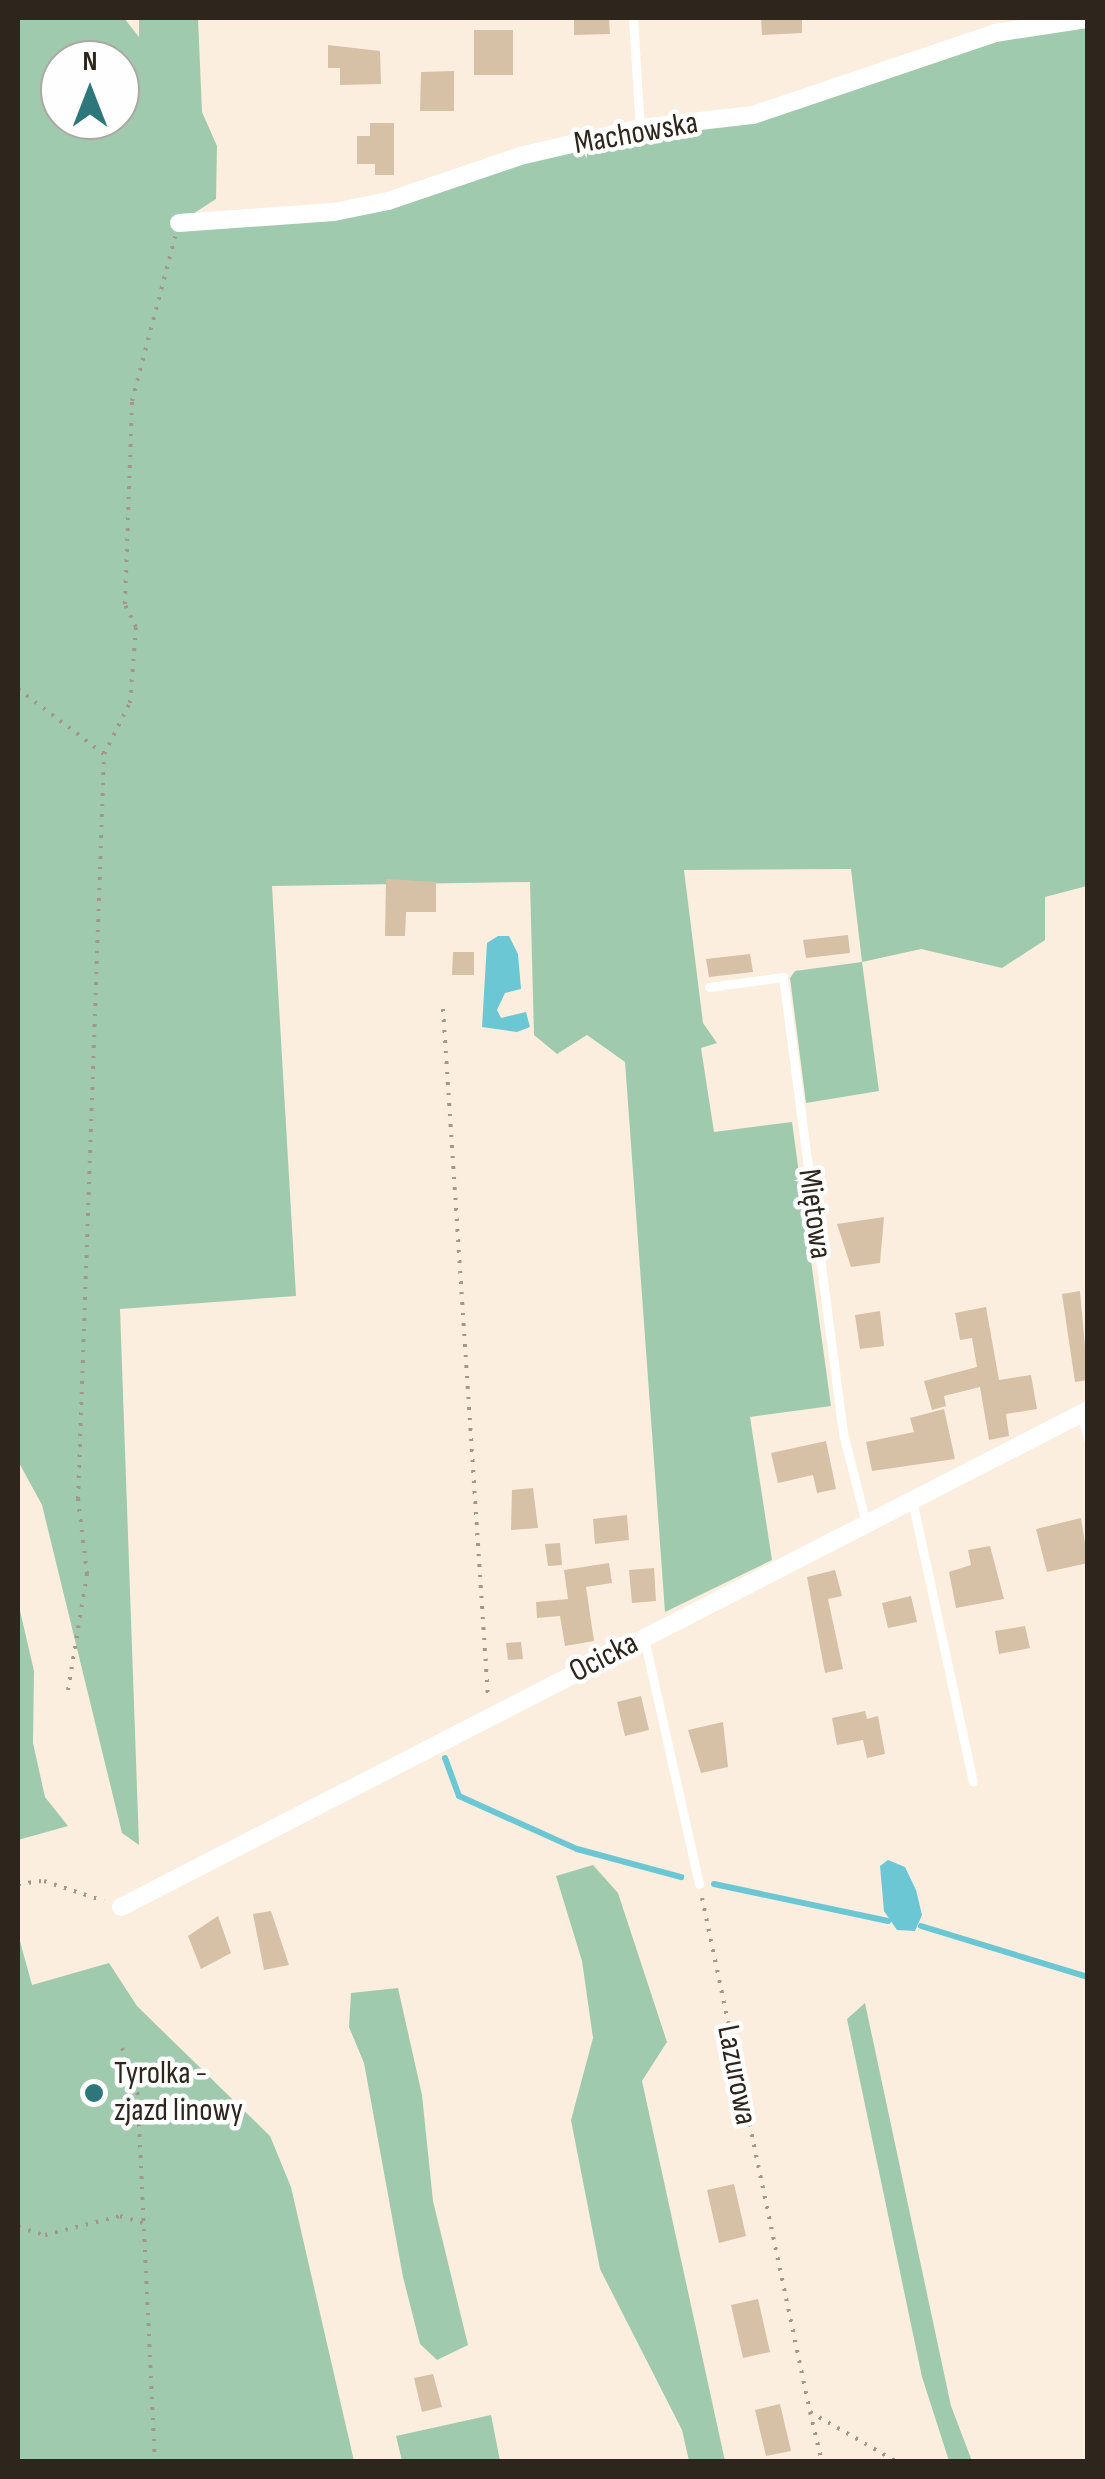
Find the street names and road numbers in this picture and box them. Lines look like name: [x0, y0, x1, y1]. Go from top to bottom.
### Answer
street label: Machowska: [571, 104, 701, 164]
street label: Miętowa: [789, 1167, 839, 1261]
street label: Ocicka: [563, 1625, 645, 1691]
street label: Lazurowa: [708, 2022, 764, 2128]

